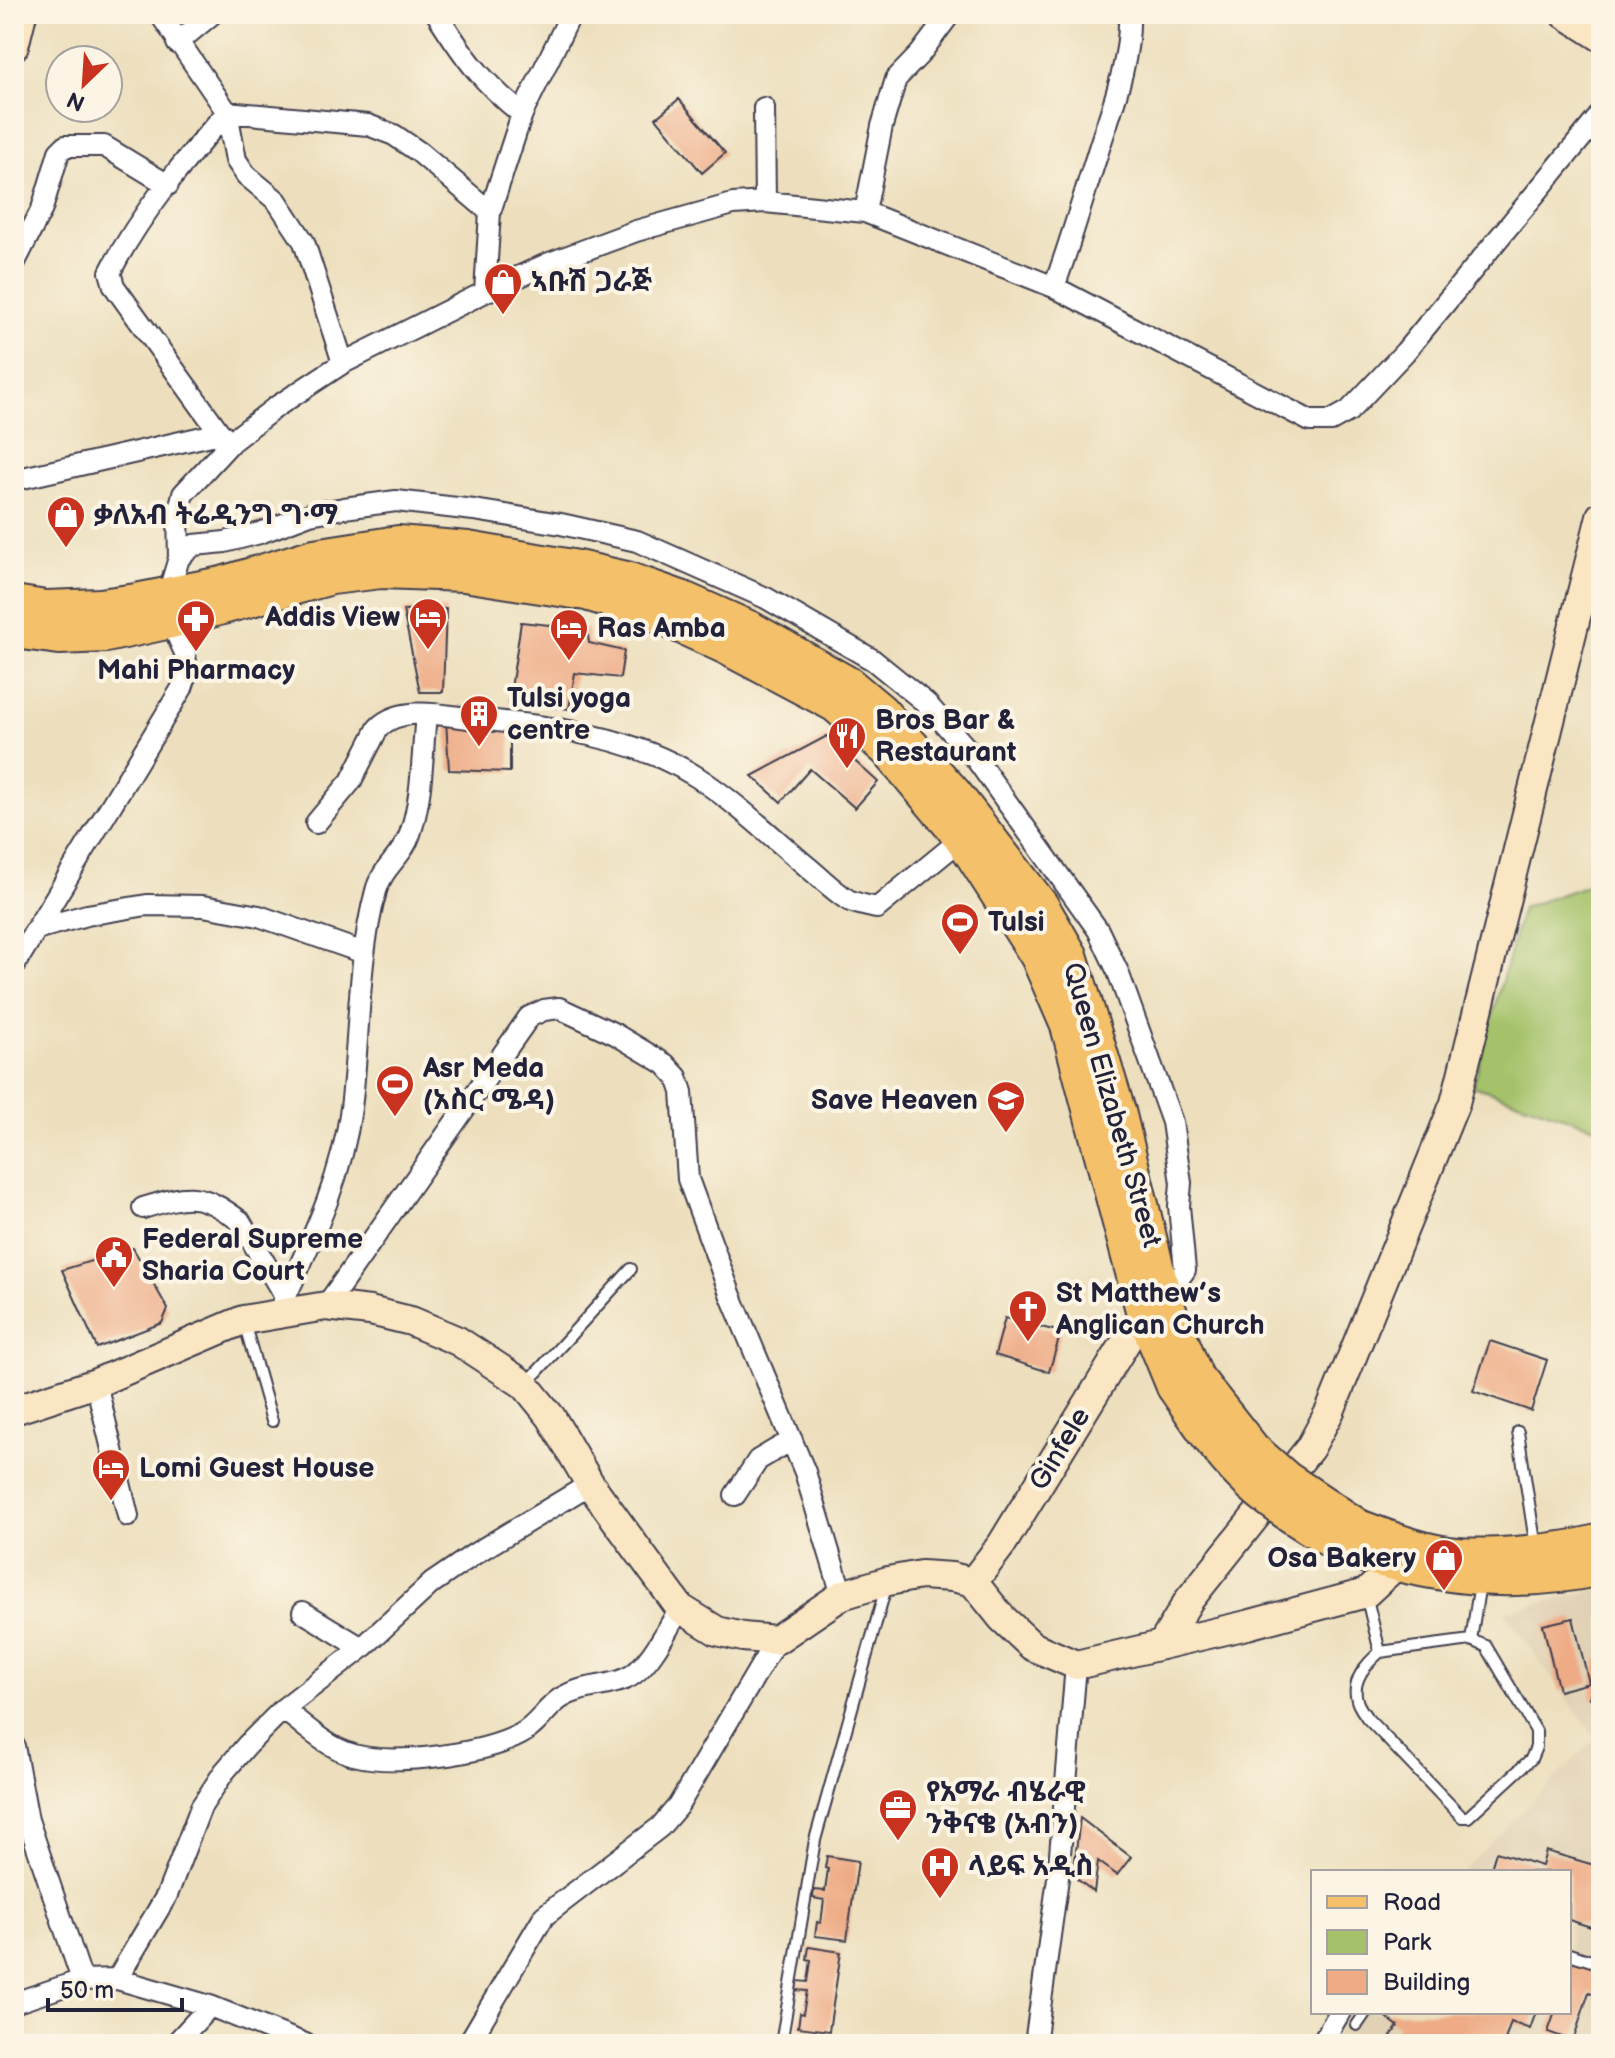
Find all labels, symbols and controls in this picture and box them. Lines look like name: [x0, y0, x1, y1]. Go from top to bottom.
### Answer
north arrow: [44, 44, 124, 124]
text: N: [63, 85, 89, 116]
shop icon: ኣቡሽ ጋራጅ: [482, 261, 524, 316]
place label: ኣቡሽ ጋራጅ: [531, 266, 653, 299]
shop icon: ቃለአብ ትሬዲንግ ግ•ማ: [45, 494, 87, 549]
place label: ቃለአብ ትሬዲንግ ግ•ማ: [94, 499, 338, 532]
hotel icon: Addis View: [407, 596, 449, 651]
pharmacy icon: Mahi Pharmacy: [175, 598, 217, 653]
place label: Addis View: [264, 601, 401, 634]
hotel icon: Ras Amba: [548, 607, 590, 662]
place label: Ras Amba: [597, 612, 726, 645]
place label: Mahi Pharmacy: [97, 654, 295, 687]
place label: Tulsi yoga centre: [507, 682, 631, 747]
building icon: Tulsi yoga centre: [458, 693, 500, 748]
place label: Bros Bar & Restaurant: [875, 704, 1016, 769]
restaurant icon: Bros Bar & Restaurant: [826, 715, 868, 770]
sports icon: Tulsi: [939, 901, 981, 956]
place label: Tulsi: [988, 906, 1045, 939]
street label: Queen Elizabeth Street: [1056, 959, 1169, 1251]
place label: Asr Meda (አስር ሜዳ): [422, 1052, 555, 1117]
sports icon: Asr Meda (አስር ሜዳ): [374, 1063, 416, 1118]
school or university icon: Save Heaven: [985, 1079, 1027, 1134]
place label: Save Heaven: [811, 1084, 978, 1117]
place label: Federal Supreme Sharia Court: [142, 1223, 363, 1288]
public building icon: Federal Supreme Sharia Court: [93, 1234, 135, 1289]
place label: St Matthew’s Anglican Church: [1055, 1277, 1264, 1342]
church icon: St Matthew’s Anglican Church: [1007, 1288, 1049, 1343]
street label: Ginfele: [1023, 1402, 1097, 1496]
hotel icon: Lomi Guest House: [90, 1447, 132, 1502]
place label: Lomi Guest House: [139, 1452, 374, 1485]
shop icon: Osa Bakery: [1423, 1537, 1465, 1592]
place label: Osa Bakery: [1268, 1542, 1416, 1575]
place label: የአማራ ብሄራዊ ንቅናቄ (አብን): [926, 1776, 1086, 1841]
office icon: የአማራ ብሄራዊ ንቅናቄ (አብን): [877, 1787, 919, 1842]
hospital icon: ላይፍ አዲስ: [919, 1845, 961, 1900]
place label: ላይፍ አዲስ: [968, 1850, 1093, 1883]
legend: [1311, 1870, 1571, 2014]
text: Road: [1383, 1888, 1441, 1917]
text: Park: [1383, 1928, 1431, 1957]
scale bar: [48, 1962, 182, 2012]
text: Building: [1383, 1968, 1470, 1997]
text: 50 m: [60, 1976, 114, 2005]

